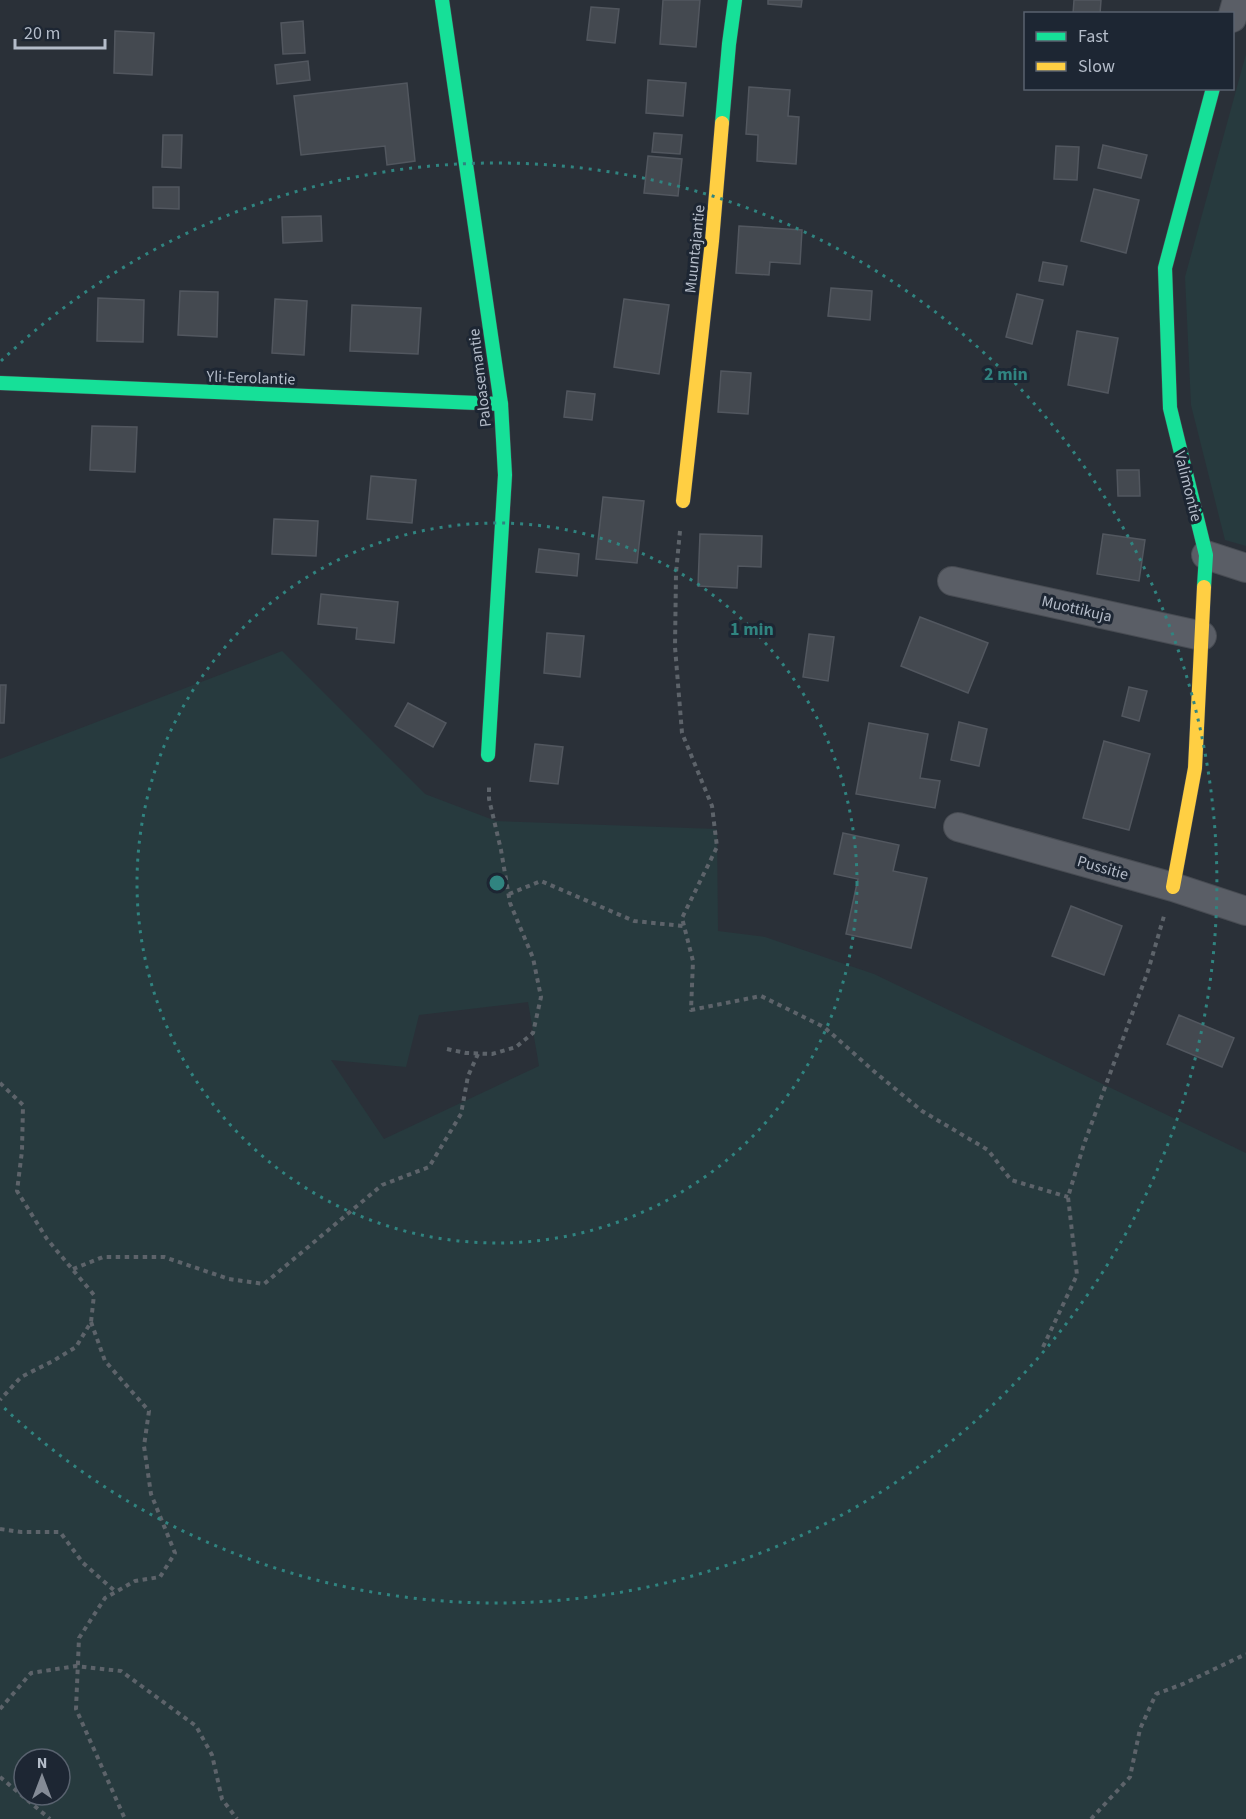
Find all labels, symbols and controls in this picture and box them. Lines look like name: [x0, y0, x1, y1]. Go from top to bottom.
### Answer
scale bar: [15, 12, 105, 50]
legend: [1024, 12, 1234, 90]
text: 20 m: [24, 21, 60, 46]
text: Fast: [1078, 24, 1109, 49]
text: Slow: [1078, 54, 1115, 79]
street label: Muuntajantie: [679, 204, 711, 295]
street label: Paloasemantie: [463, 327, 497, 428]
text: 2 min: [984, 362, 1028, 387]
street label: Yli-Eerolantie: [205, 365, 296, 391]
street label: Valimontie: [1169, 449, 1207, 524]
street label: Muottikuja: [1039, 590, 1114, 628]
text: 1 min: [730, 617, 774, 642]
street label: Pussitie: [1075, 850, 1131, 886]
centre of rings: [487, 873, 507, 893]
north arrow: [12, 1747, 72, 1807]
text: N: [37, 1752, 47, 1774]

